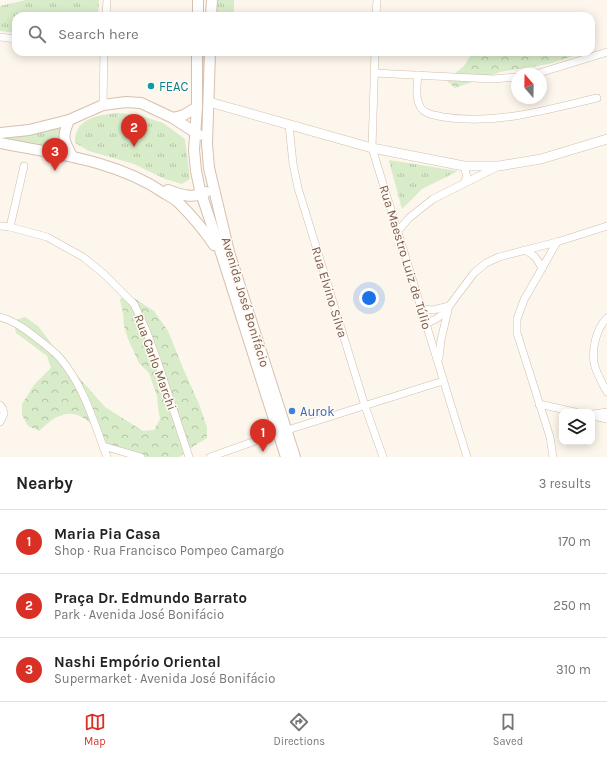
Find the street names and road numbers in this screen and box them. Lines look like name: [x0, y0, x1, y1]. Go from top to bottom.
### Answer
street label: Rua Maestro Luiz de Túlio: [376, 183, 435, 331]
street label: Avenida José Bonifácio: [219, 235, 272, 369]
street label: Rua Elvino Silva: [309, 245, 351, 340]
street label: Rua Carlo Marchi: [131, 312, 180, 412]

